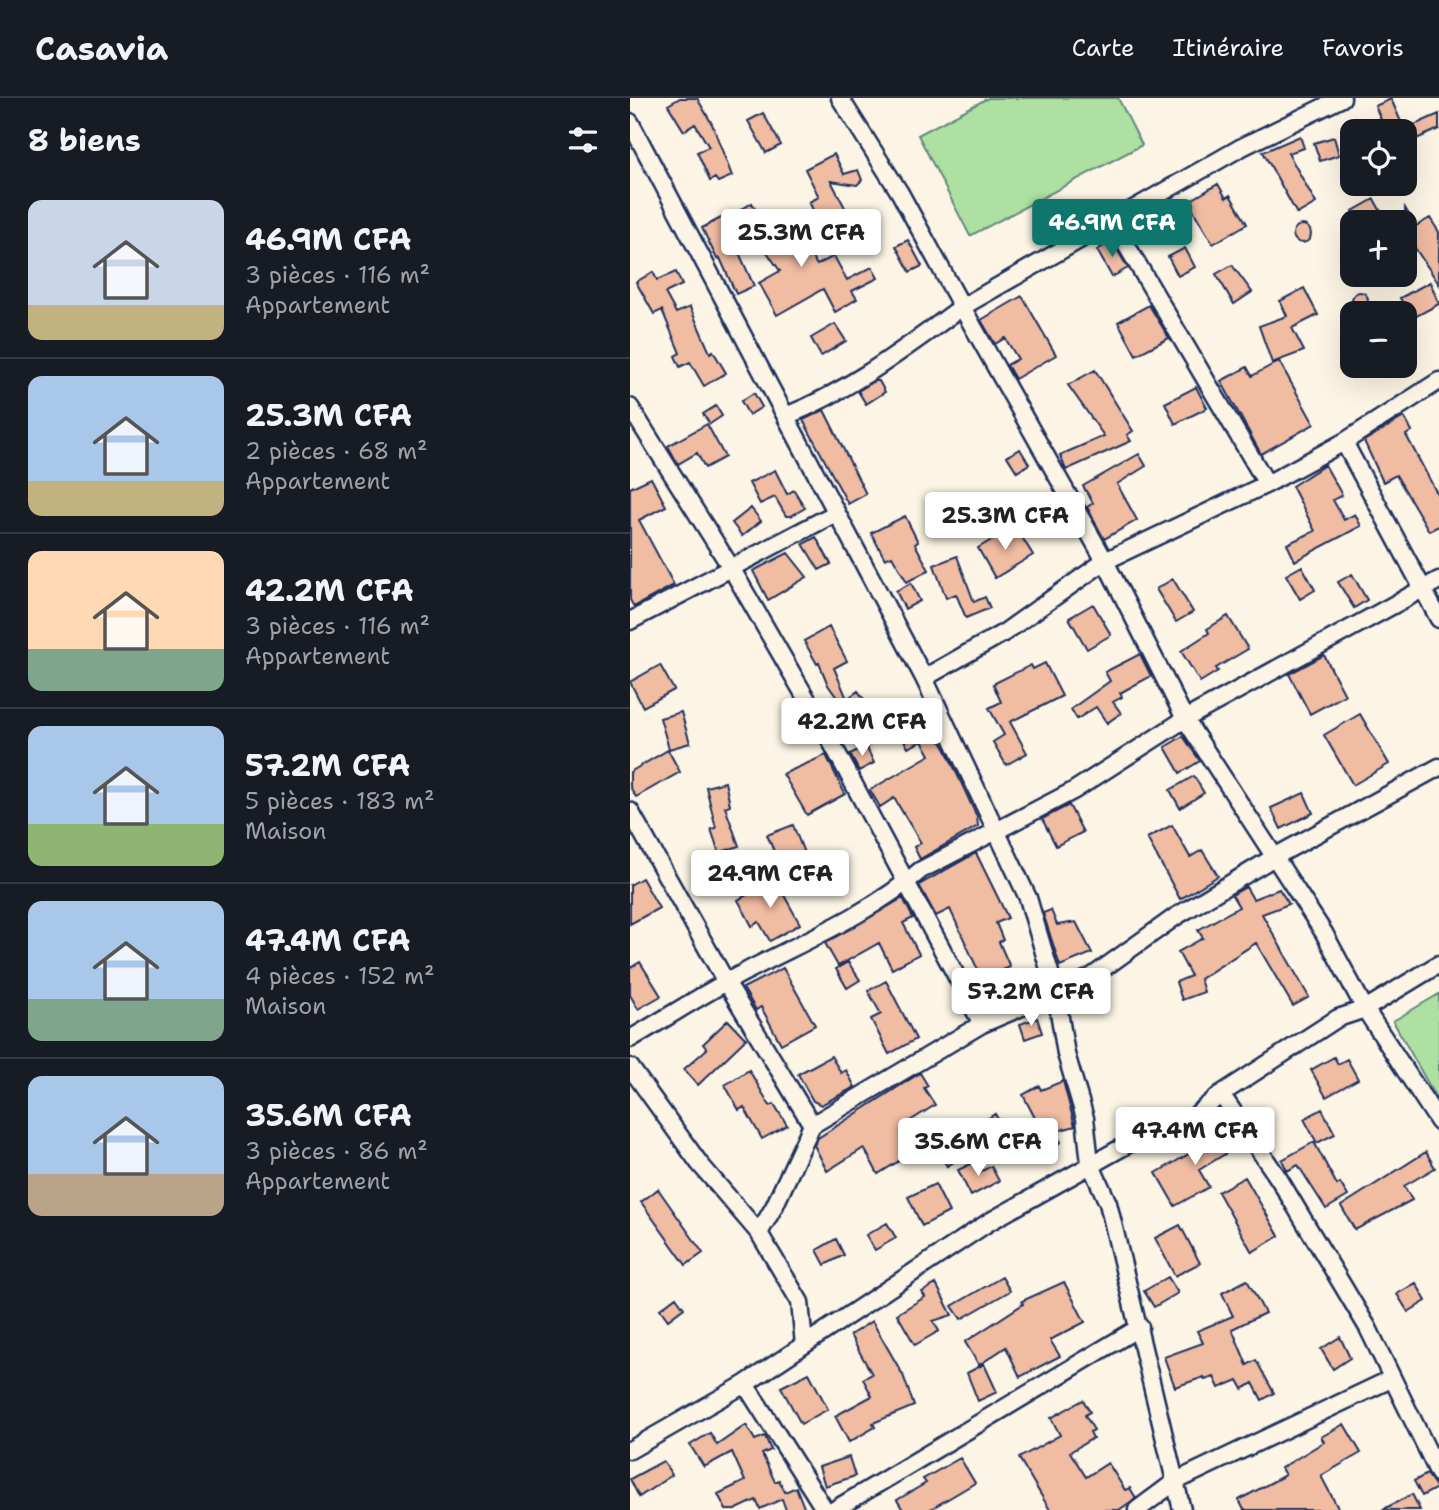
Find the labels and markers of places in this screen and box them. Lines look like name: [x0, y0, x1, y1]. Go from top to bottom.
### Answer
pin: 46.9M CFA: [1032, 200, 1192, 259]
pin: 25.3M CFA: [721, 209, 881, 269]
pin: 25.3M CFA: [925, 492, 1085, 552]
pin: 42.2M CFA: [782, 698, 942, 758]
pin: 24.9M CFA: [690, 850, 850, 910]
pin: 57.2M CFA: [951, 968, 1111, 1028]
pin: 47.4M CFA: [1115, 1108, 1275, 1167]
pin: 35.6M CFA: [898, 1118, 1058, 1178]

